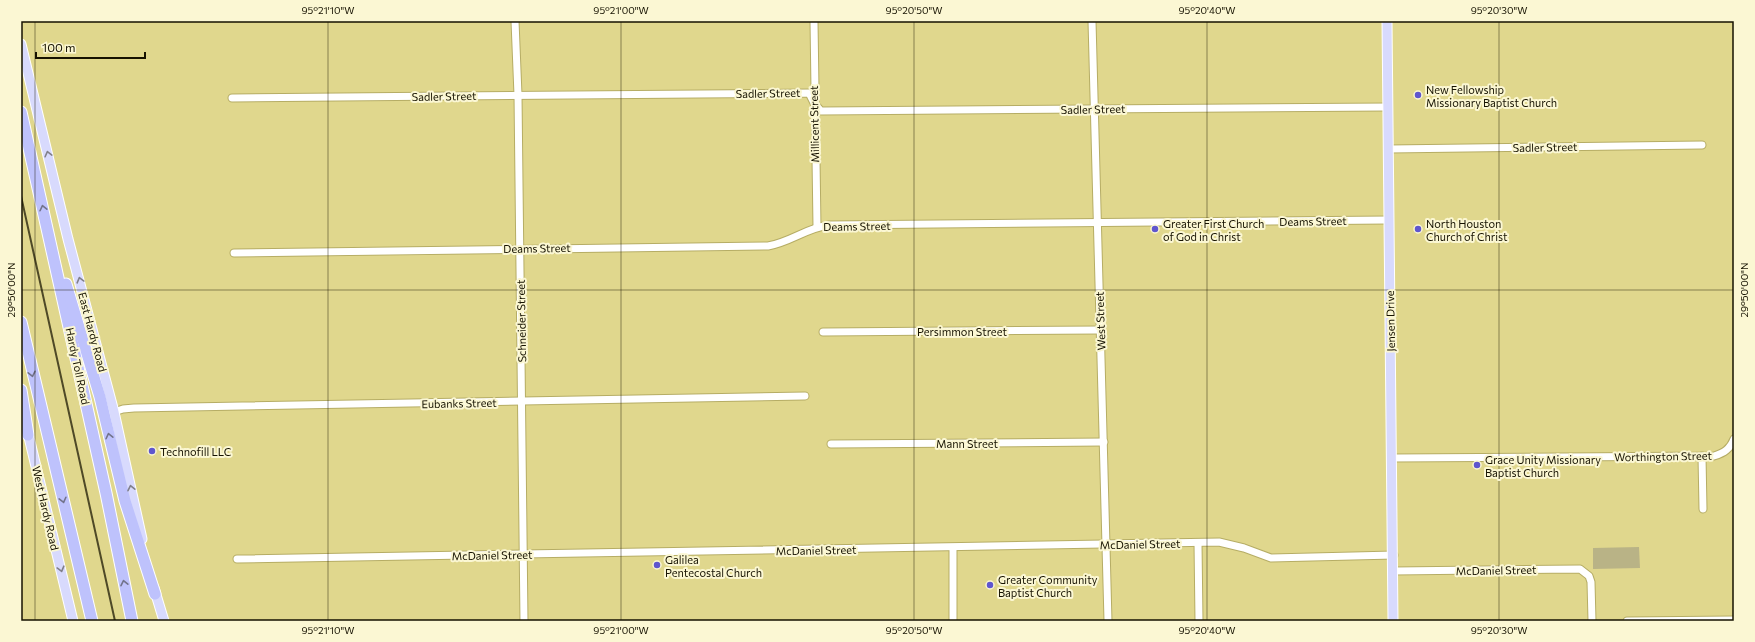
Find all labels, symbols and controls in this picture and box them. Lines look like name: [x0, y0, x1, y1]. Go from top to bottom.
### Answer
text: 95°21'10"W: [301, 4, 355, 16]
text: 95°21'00"W: [593, 4, 649, 16]
text: 95°20'50"W: [886, 4, 942, 16]
text: 95°20'40"W: [1178, 4, 1236, 16]
text: 95°20'30"W: [1471, 4, 1527, 16]
scale bar: [36, 34, 145, 60]
text: 100 m: [42, 40, 76, 54]
place label: New Fellowship Missionary Baptist Church: [1426, 83, 1557, 109]
street label: Millicent Street: [807, 85, 821, 163]
street label: Sadler Street: [736, 86, 801, 100]
street label: Sadler Street: [412, 89, 477, 103]
marker: New Fellowship Missionary Baptist Church: [1413, 90, 1423, 100]
street label: Sadler Street: [1061, 102, 1126, 116]
street label: Sadler Street: [1513, 140, 1578, 154]
one-way arrow: [44, 151, 53, 158]
one-way arrow: [39, 205, 47, 212]
street label: Deams Street: [1279, 214, 1347, 228]
place label: Greater First Church of God in Christ: [1163, 217, 1264, 243]
place label: North Houston Church of Christ: [1426, 217, 1508, 243]
street label: Deams Street: [823, 219, 891, 233]
marker: Greater First Church of God in Christ: [1150, 224, 1160, 234]
marker: North Houston Church of Christ: [1413, 224, 1423, 234]
street label: Deams Street: [503, 241, 571, 255]
text: 29°50'00"N: [5, 263, 17, 317]
text: 29°50'00"N: [1738, 263, 1750, 317]
one-way arrow: [76, 277, 85, 284]
street label: Schneider Street: [514, 279, 528, 363]
street label: Jensen Drive: [1383, 290, 1398, 352]
street label: East Hardy Road: [76, 291, 110, 373]
street label: West Street: [1092, 291, 1108, 351]
street label: Persimmon Street: [917, 325, 1007, 338]
street label: Hardy Toll Road: [63, 326, 93, 406]
one-way arrow: [28, 370, 36, 377]
street label: Eubanks Street: [421, 396, 497, 410]
one-way arrow: [106, 433, 114, 439]
street label: Mann Street: [936, 437, 998, 450]
place label: Technofill LLC: [160, 445, 231, 458]
marker: Technofill LLC: [147, 446, 157, 456]
street label: Worthington Street: [1614, 449, 1713, 463]
place label: Grace Unity Missionary Baptist Church: [1485, 453, 1601, 479]
marker: Grace Unity Missionary Baptist Church: [1472, 460, 1482, 470]
street label: West Hardy Road: [30, 465, 62, 551]
one-way arrow: [127, 485, 135, 491]
one-way arrow: [58, 497, 66, 503]
street label: McDaniel Street: [1100, 537, 1181, 551]
street label: McDaniel Street: [776, 543, 857, 557]
street label: McDaniel Street: [452, 548, 533, 562]
place label: Galilea Pentecostal Church: [665, 553, 762, 579]
marker: Galilea Pentecostal Church: [652, 560, 662, 570]
street label: McDaniel Street: [1456, 563, 1537, 577]
one-way arrow: [56, 565, 65, 572]
place label: Greater Community Baptist Church: [998, 573, 1098, 599]
one-way arrow: [121, 580, 129, 586]
marker: Greater Community Baptist Church: [985, 580, 995, 590]
text: 95°21'10"W: [301, 624, 355, 636]
text: 95°21'00"W: [593, 624, 649, 636]
text: 95°20'50"W: [886, 624, 942, 636]
text: 95°20'40"W: [1178, 624, 1236, 636]
text: 95°20'30"W: [1471, 624, 1527, 636]

